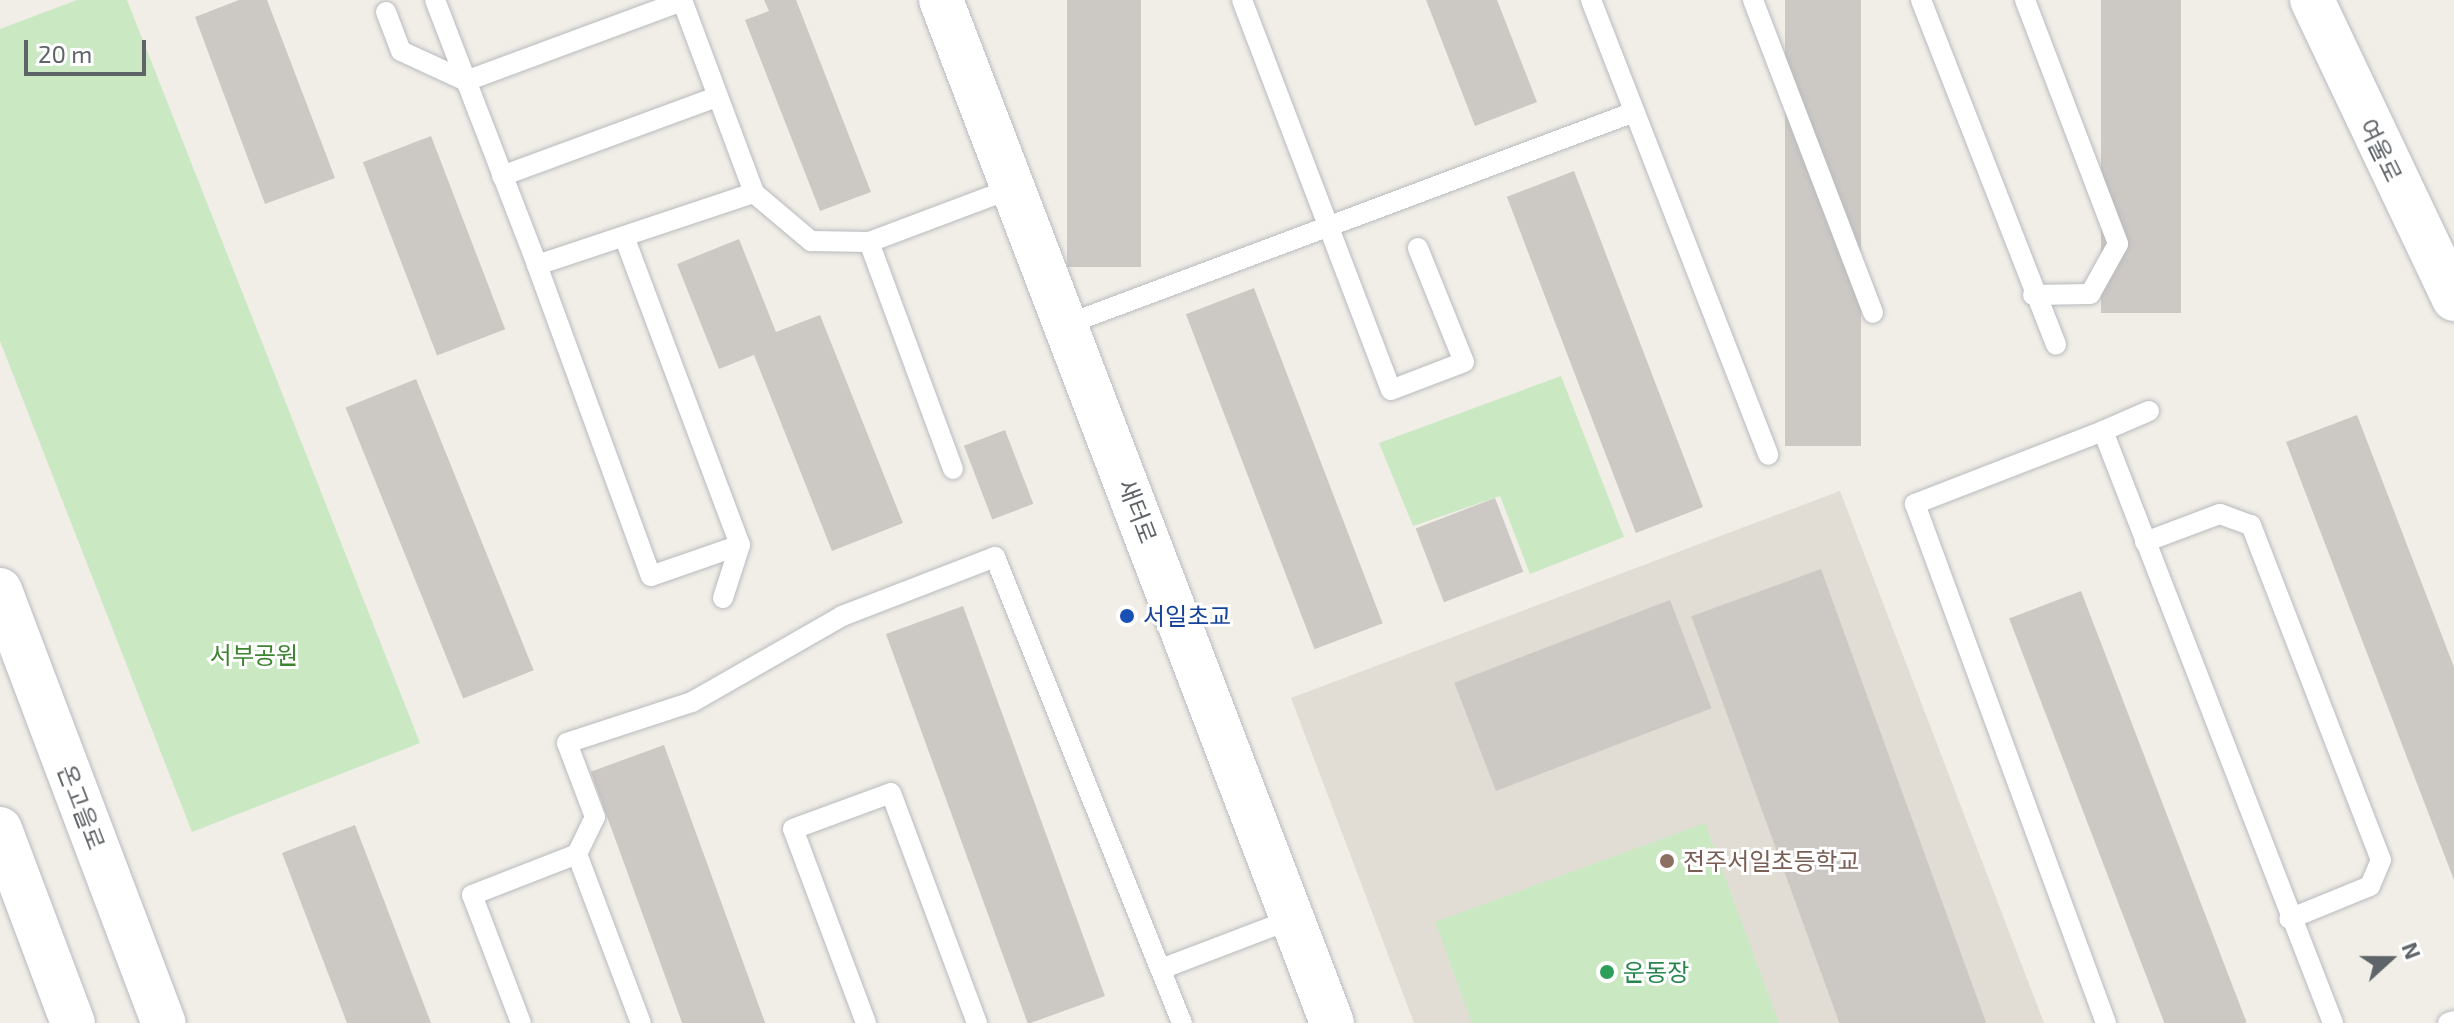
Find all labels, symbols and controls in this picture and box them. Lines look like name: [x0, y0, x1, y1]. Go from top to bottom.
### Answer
scale bar: [28, 24, 150, 74]
text: 20 m: [38, 39, 92, 68]
street label: 여울로: [2354, 114, 2408, 186]
street label: 새터로: [1113, 475, 1163, 547]
place label: 서일초교: [1143, 602, 1231, 630]
marker: 서일초교: [1118, 607, 1136, 625]
park label: 서부공원: [210, 641, 298, 669]
street label: 온고을로: [53, 761, 111, 853]
place label: 전주서일초등학교: [1683, 847, 1860, 875]
marker: 전주서일초등학교: [1658, 852, 1676, 870]
north arrow: [2350, 919, 2430, 999]
text: N: [2397, 938, 2427, 962]
place label: 운동장: [1623, 958, 1689, 986]
marker: 운동장: [1598, 963, 1616, 981]

